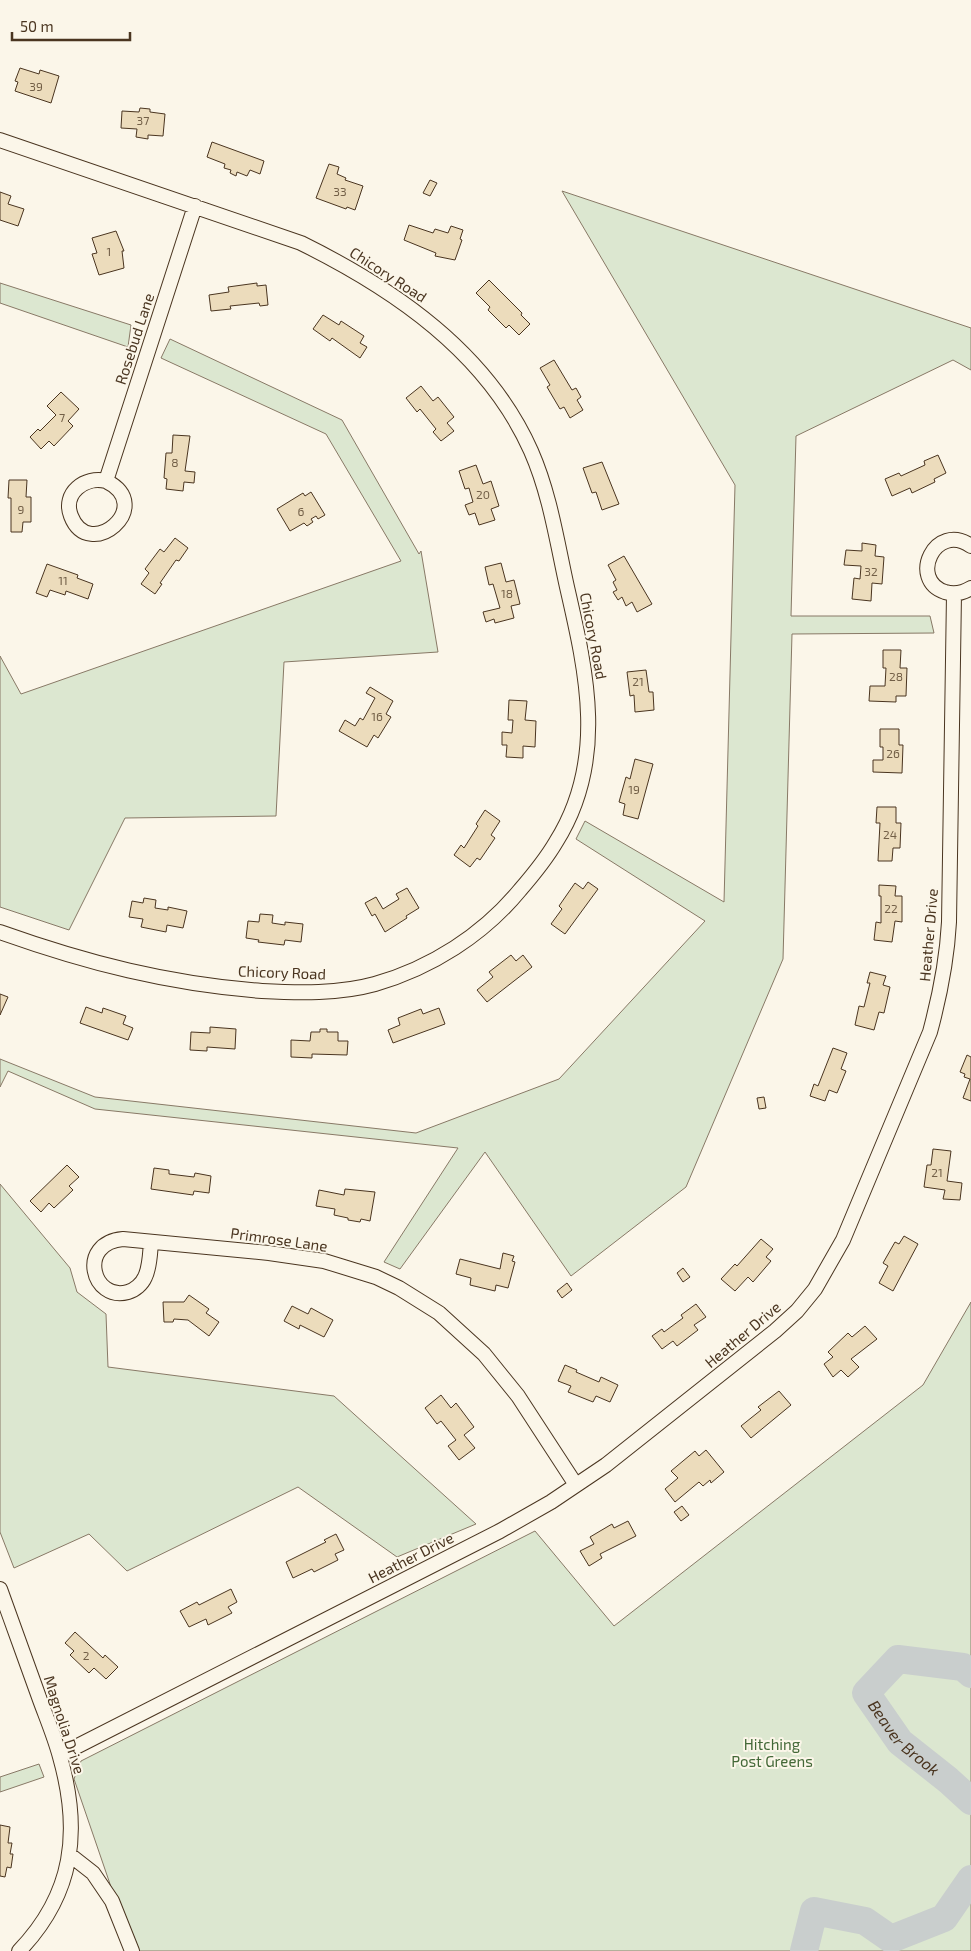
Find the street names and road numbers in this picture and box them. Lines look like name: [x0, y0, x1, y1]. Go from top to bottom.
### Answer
street label: Chicory Road: [347, 243, 430, 306]
street label: Rosebud Lane: [111, 291, 157, 387]
street label: Chicory Road: [577, 591, 611, 681]
street label: Heather Drive: [915, 888, 941, 982]
street label: Chicory Road: [238, 961, 326, 983]
street label: Primrose Lane: [229, 1223, 329, 1255]
street label: Heather Drive: [701, 1297, 784, 1371]
street label: Heather Drive: [365, 1528, 456, 1586]
street label: Magnolia Drive: [41, 1673, 89, 1776]

